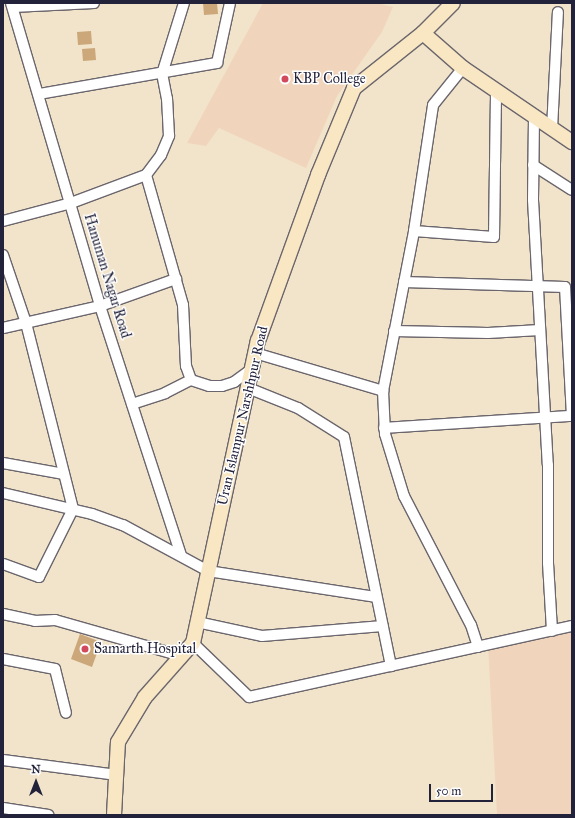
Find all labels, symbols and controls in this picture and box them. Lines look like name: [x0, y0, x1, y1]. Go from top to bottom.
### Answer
place label: KBP College: [293, 71, 365, 87]
marker: KBP College: [280, 74, 290, 84]
street label: Hanuman Nagar Road: [80, 212, 134, 340]
street label: Uran Islampur Narshhpur Road: [214, 325, 272, 507]
place label: Samarth Hospital: [94, 641, 196, 657]
marker: Samarth Hospital: [79, 643, 91, 655]
north arrow: [16, 762, 56, 802]
text: N: [31, 763, 41, 776]
scale bar: [431, 776, 495, 802]
text: 50 m: [436, 784, 461, 798]

